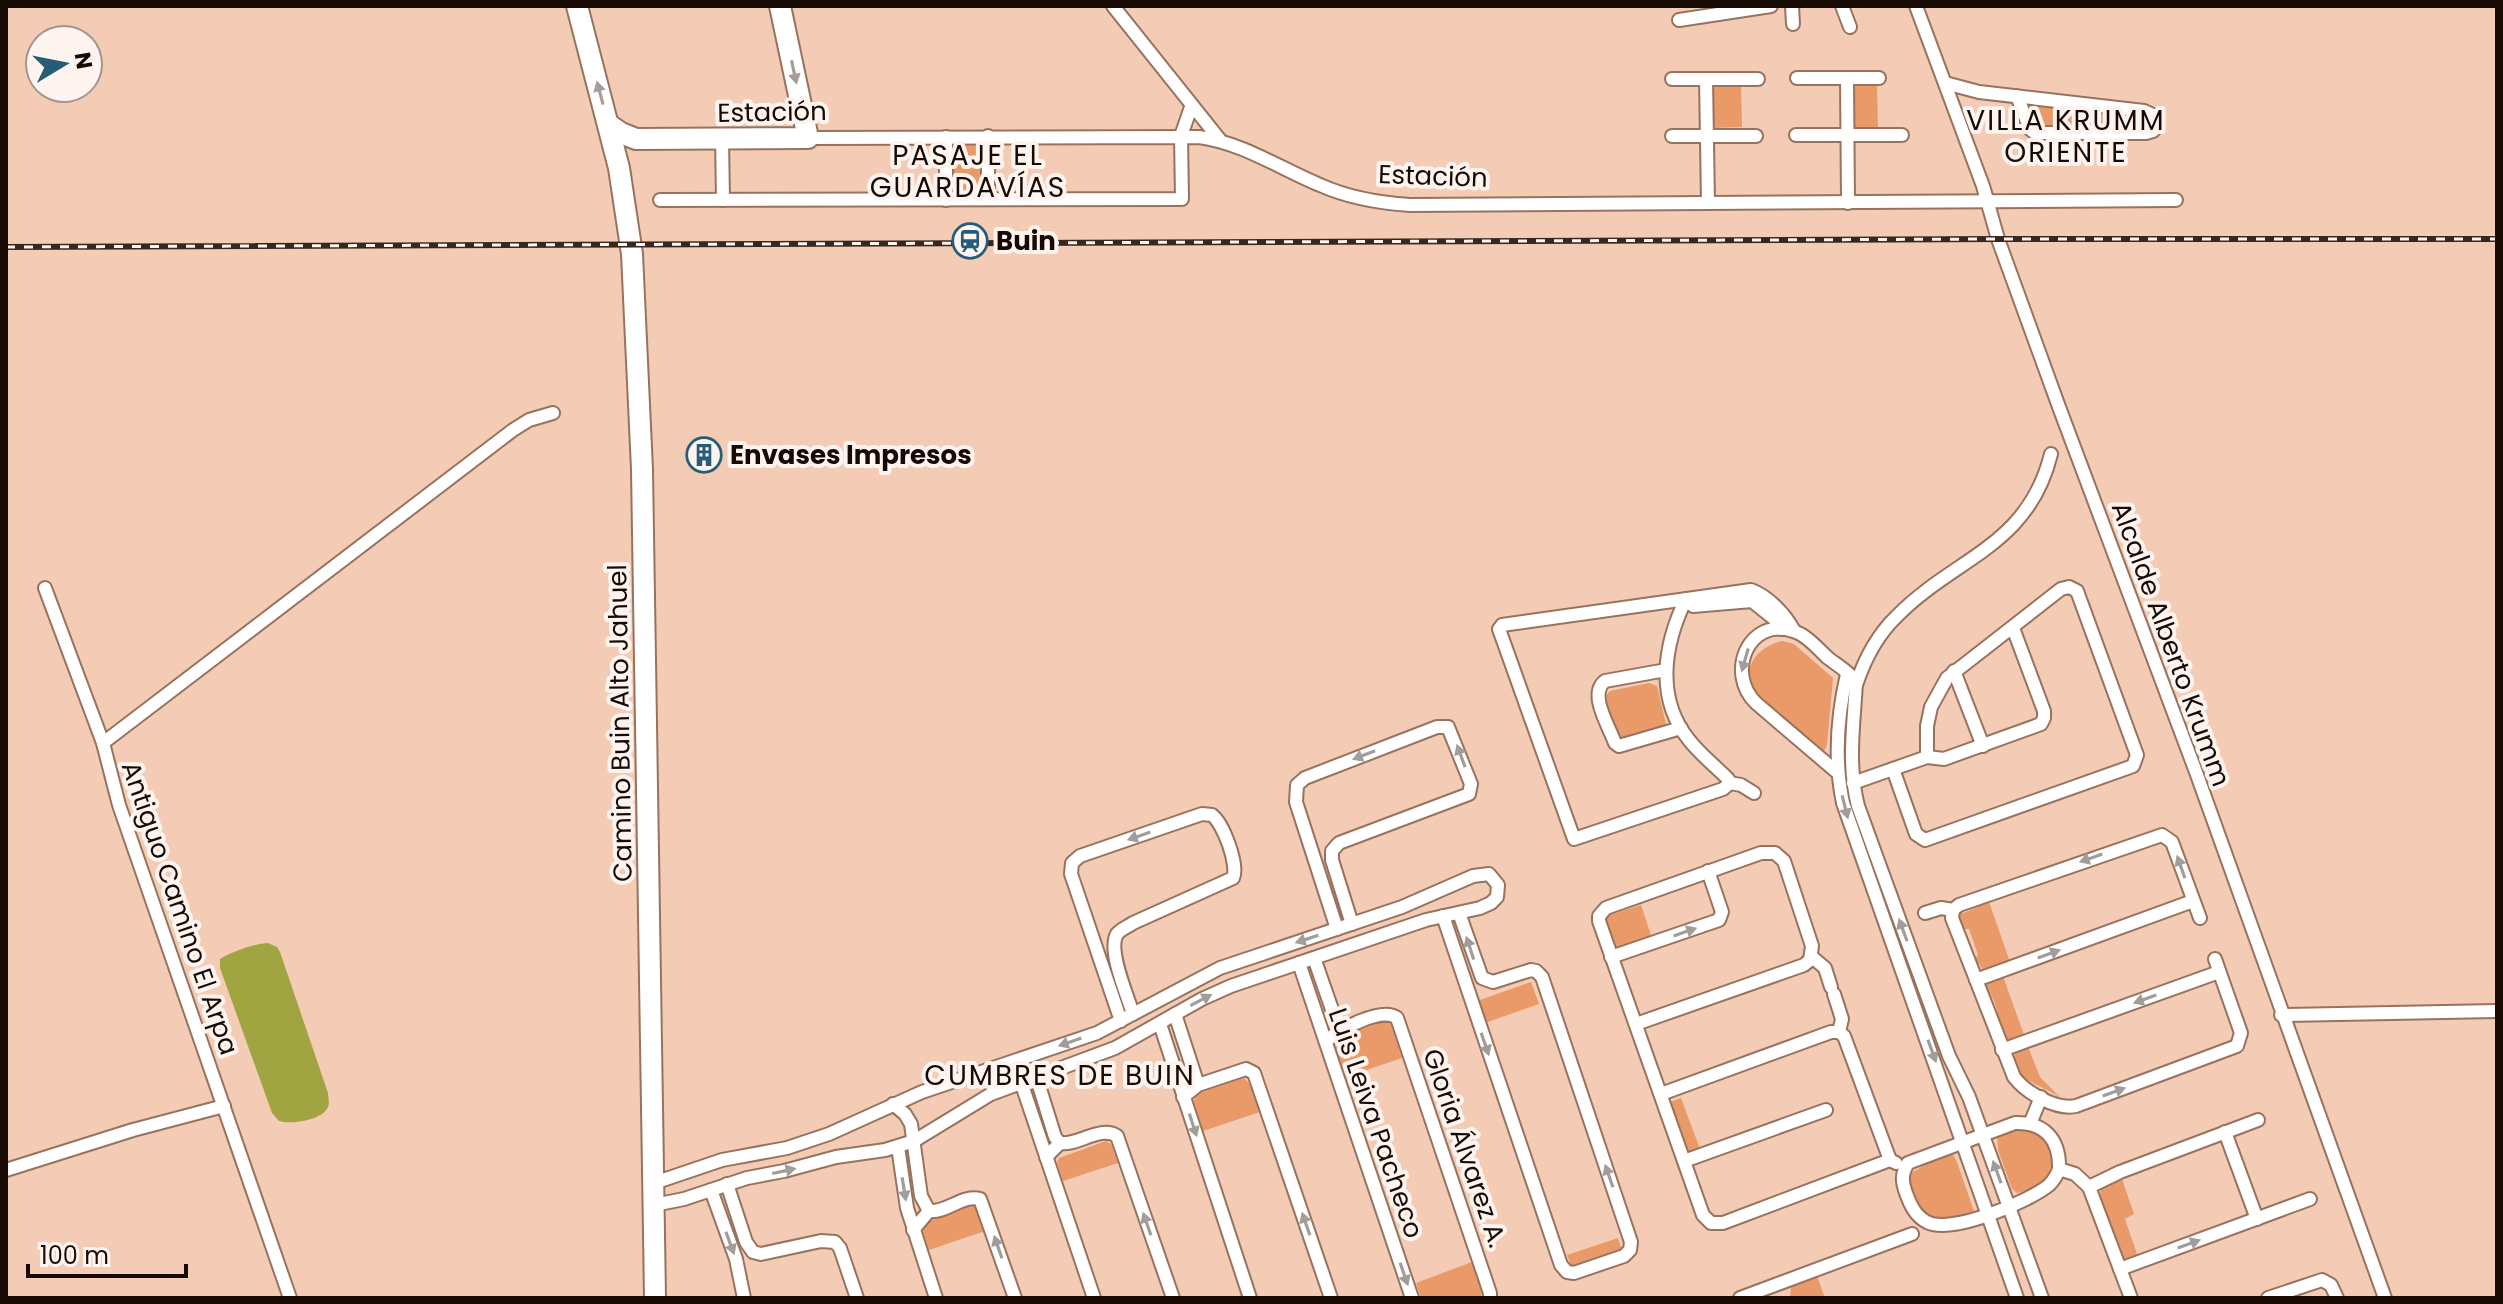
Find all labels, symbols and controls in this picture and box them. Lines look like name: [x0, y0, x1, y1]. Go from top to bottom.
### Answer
north arrow: [24, 24, 104, 104]
text: N: [67, 50, 100, 71]
one-way arrow: [788, 60, 801, 85]
one-way arrow: [593, 80, 605, 105]
street label: Estación: [717, 93, 827, 131]
district label: VILLA KRUMM ORIENTE: [1966, 101, 2166, 172]
district label: PASAJE EL GUARDAVÍAS: [870, 136, 1066, 207]
street label: Estación: [1378, 156, 1488, 196]
station icon: Buin: [951, 222, 989, 260]
place label: Buin: [996, 223, 1056, 259]
building icon: Envases Impresos: [685, 436, 723, 474]
place label: Envases Impresos: [730, 437, 972, 473]
street label: Alcalde Alberto Krumm: [2103, 497, 2239, 791]
street label: Camino Buin Alto Jahuel: [599, 564, 641, 882]
one-way arrow: [1738, 648, 1750, 673]
one-way arrow: [1454, 744, 1466, 768]
one-way arrow: [1352, 749, 1376, 762]
street label: Antiguo Camino El Arpa: [113, 757, 247, 1059]
one-way arrow: [1839, 794, 1851, 819]
one-way arrow: [1127, 830, 1151, 842]
one-way arrow: [2079, 853, 2103, 865]
one-way arrow: [2175, 855, 2187, 879]
one-way arrow: [1896, 918, 1909, 942]
one-way arrow: [1673, 925, 1697, 937]
one-way arrow: [1295, 933, 1319, 945]
one-way arrow: [1464, 935, 1476, 959]
one-way arrow: [2037, 947, 2061, 959]
one-way arrow: [1190, 993, 1213, 1006]
one-way arrow: [2133, 993, 2157, 1005]
street label: Luis Leiva Pacheco: [1320, 1003, 1432, 1243]
one-way arrow: [1479, 1032, 1491, 1056]
one-way arrow: [1058, 1037, 1082, 1049]
one-way arrow: [1926, 1039, 1939, 1063]
street label: Gloria Álvarez A.: [1414, 1044, 1516, 1252]
district label: CUMBRES DE BUIN: [924, 1056, 1196, 1095]
one-way arrow: [2103, 1085, 2127, 1098]
one-way arrow: [1187, 1113, 1199, 1137]
one-way arrow: [1990, 1160, 2003, 1184]
one-way arrow: [771, 1164, 796, 1177]
one-way arrow: [1602, 1164, 1614, 1188]
one-way arrow: [898, 1177, 911, 1202]
one-way arrow: [1141, 1212, 1153, 1236]
one-way arrow: [1299, 1212, 1311, 1236]
scale bar: [28, 1228, 186, 1278]
one-way arrow: [724, 1231, 737, 1255]
one-way arrow: [991, 1234, 1003, 1258]
one-way arrow: [2177, 1237, 2201, 1250]
text: 100 m: [40, 1239, 109, 1272]
one-way arrow: [1399, 1262, 1411, 1286]

